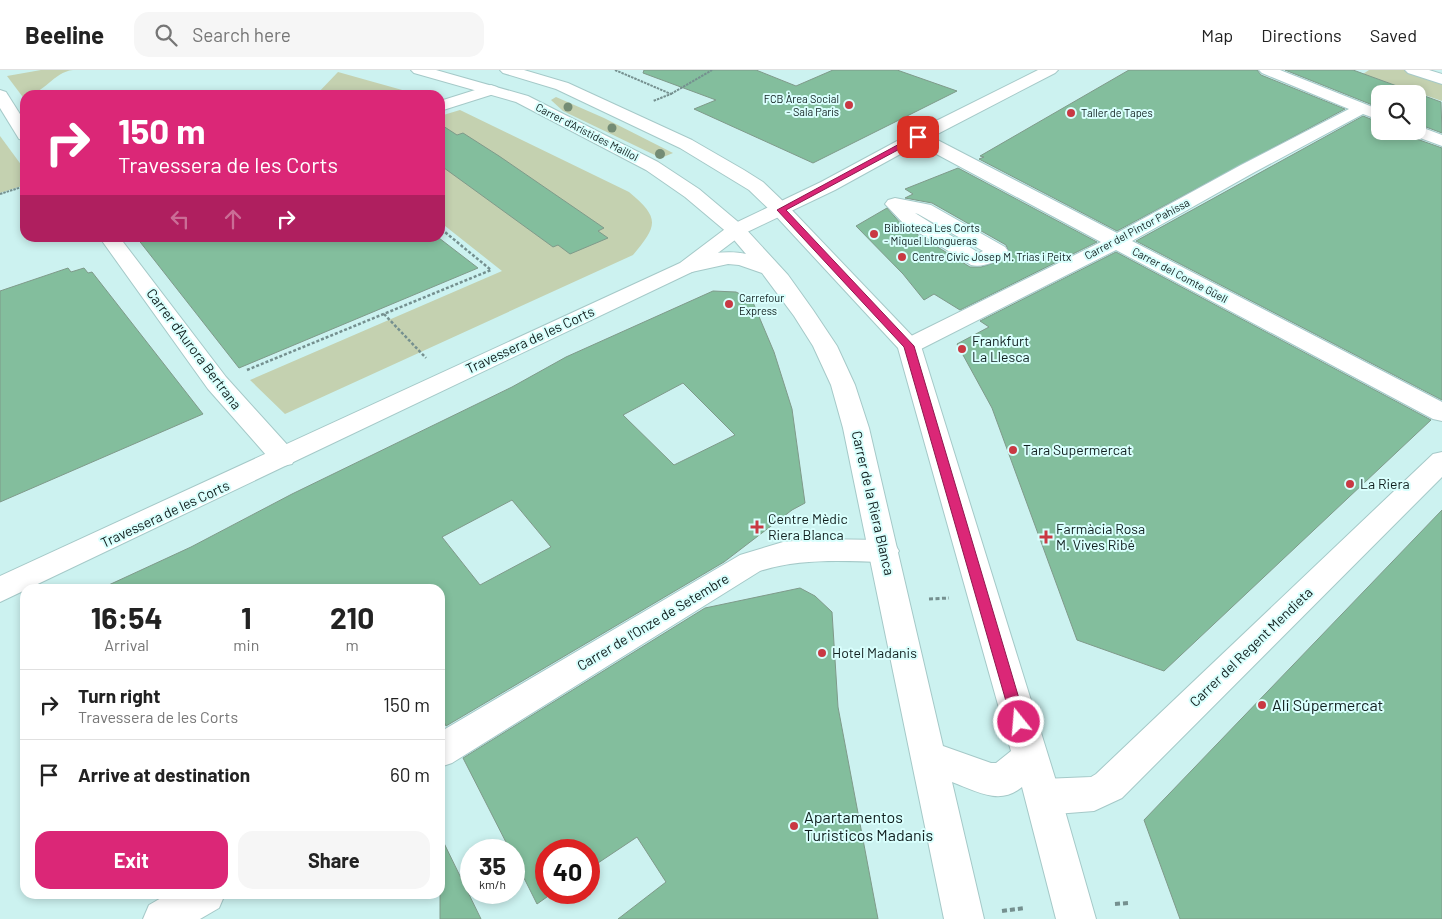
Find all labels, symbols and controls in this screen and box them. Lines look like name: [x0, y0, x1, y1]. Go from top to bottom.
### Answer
search box: [134, 12, 484, 57]
text: Beeline: [25, 20, 104, 49]
icon: search: [152, 21, 180, 49]
text: Search here: [192, 23, 291, 46]
text: Map: [1201, 24, 1233, 46]
text: Directions: [1261, 24, 1342, 46]
text: Saved: [1370, 24, 1417, 46]
map controls: [1371, 85, 1426, 140]
button: search: [1371, 85, 1426, 140]
place label: FCB Àrea Social - Sala París: [764, 92, 839, 118]
marker: FCB Àrea Social - Sala París: [843, 99, 855, 111]
street label: Carrer d'Arístides Maillol: [534, 100, 641, 163]
place label: Taller de Tapes: [1081, 106, 1153, 119]
marker: Taller de Tapes: [1065, 107, 1077, 119]
text: 150 m: [118, 109, 205, 151]
icon: right: [35, 110, 100, 175]
pin: [897, 116, 939, 158]
icon: arrive: [904, 123, 932, 151]
text: Travessera de les Corts: [118, 151, 338, 177]
street label: Carrer del Pintor Pahissa: [1082, 195, 1191, 262]
icon: left: [166, 205, 194, 233]
icon: ahead: [219, 205, 247, 233]
icon: right: [272, 205, 300, 233]
place label: Biblioteca Les Corts - Miquel Llongueras: [884, 221, 980, 247]
marker: Biblioteca Les Corts - Miquel Llongueras: [868, 228, 880, 240]
street label: Carrer del Comte Güell: [1130, 244, 1230, 305]
place label: Centre Cívic Josep M. Trias i Peitx: [912, 250, 1071, 263]
marker: Centre Cívic Josep M. Trias i Peitx: [896, 251, 908, 263]
street label: Carrer d'Aurora Bertrana: [143, 285, 245, 412]
place label: Carrefour Express: [739, 291, 784, 317]
marker: Carrefour Express: [723, 298, 735, 310]
street label: Travessera de les Corts: [463, 302, 597, 377]
place label: Frankfurt La Llesca: [972, 332, 1030, 365]
marker: Frankfurt La Llesca: [956, 343, 968, 355]
street label: Carrer de la Riera Blanca: [849, 429, 898, 577]
place label: Tara Supermercat: [1023, 441, 1132, 458]
marker: Tara Supermercat: [1007, 444, 1019, 456]
place label: La Riera: [1360, 475, 1410, 492]
street label: Travessera de les Corts: [98, 476, 232, 551]
marker: La Riera: [1344, 478, 1356, 490]
place label: Centre Mèdic Riera Blanca: [768, 510, 848, 543]
marker: Centre Mèdic Riera Blanca: [750, 520, 764, 534]
place label: Farmàcia Rosa M. Vives Ribé: [1056, 520, 1145, 553]
marker: Farmàcia Rosa M. Vives Ribé: [1040, 531, 1052, 543]
street label: Carrer de l'Onze de Setembre: [574, 569, 732, 674]
street label: Carrer del Regent Mendieta: [1186, 583, 1316, 710]
text: 16:54: [91, 599, 163, 635]
text: 1: [241, 599, 252, 635]
text: 210: [330, 599, 374, 635]
text: Arrival: [104, 635, 149, 654]
text: min: [233, 635, 259, 654]
text: m: [345, 635, 359, 654]
place label: Hotel Madanis: [832, 644, 917, 661]
marker: Hotel Madanis: [816, 647, 828, 659]
text: Turn right: [78, 684, 160, 707]
icon: right: [35, 691, 63, 719]
text: 150 m: [383, 693, 430, 716]
position arrow: [992, 695, 1044, 747]
place label: Ali Súpermercat: [1272, 695, 1383, 714]
marker: Ali Súpermercat: [1256, 699, 1268, 711]
text: Travessera de les Corts: [78, 707, 238, 726]
icon: arrive: [35, 761, 63, 789]
text: Arrive at destination: [78, 763, 250, 786]
text: 60 m: [390, 763, 430, 786]
place label: Apartamentos Turisticos Madanis: [804, 807, 933, 844]
marker: Apartamentos Turisticos Madanis: [788, 820, 800, 832]
button: Exit: [35, 831, 228, 889]
button: Share: [238, 831, 430, 889]
speed limit sign: 40: [535, 839, 600, 904]
text: 35: [479, 850, 506, 880]
text: km/h: [479, 877, 506, 891]

